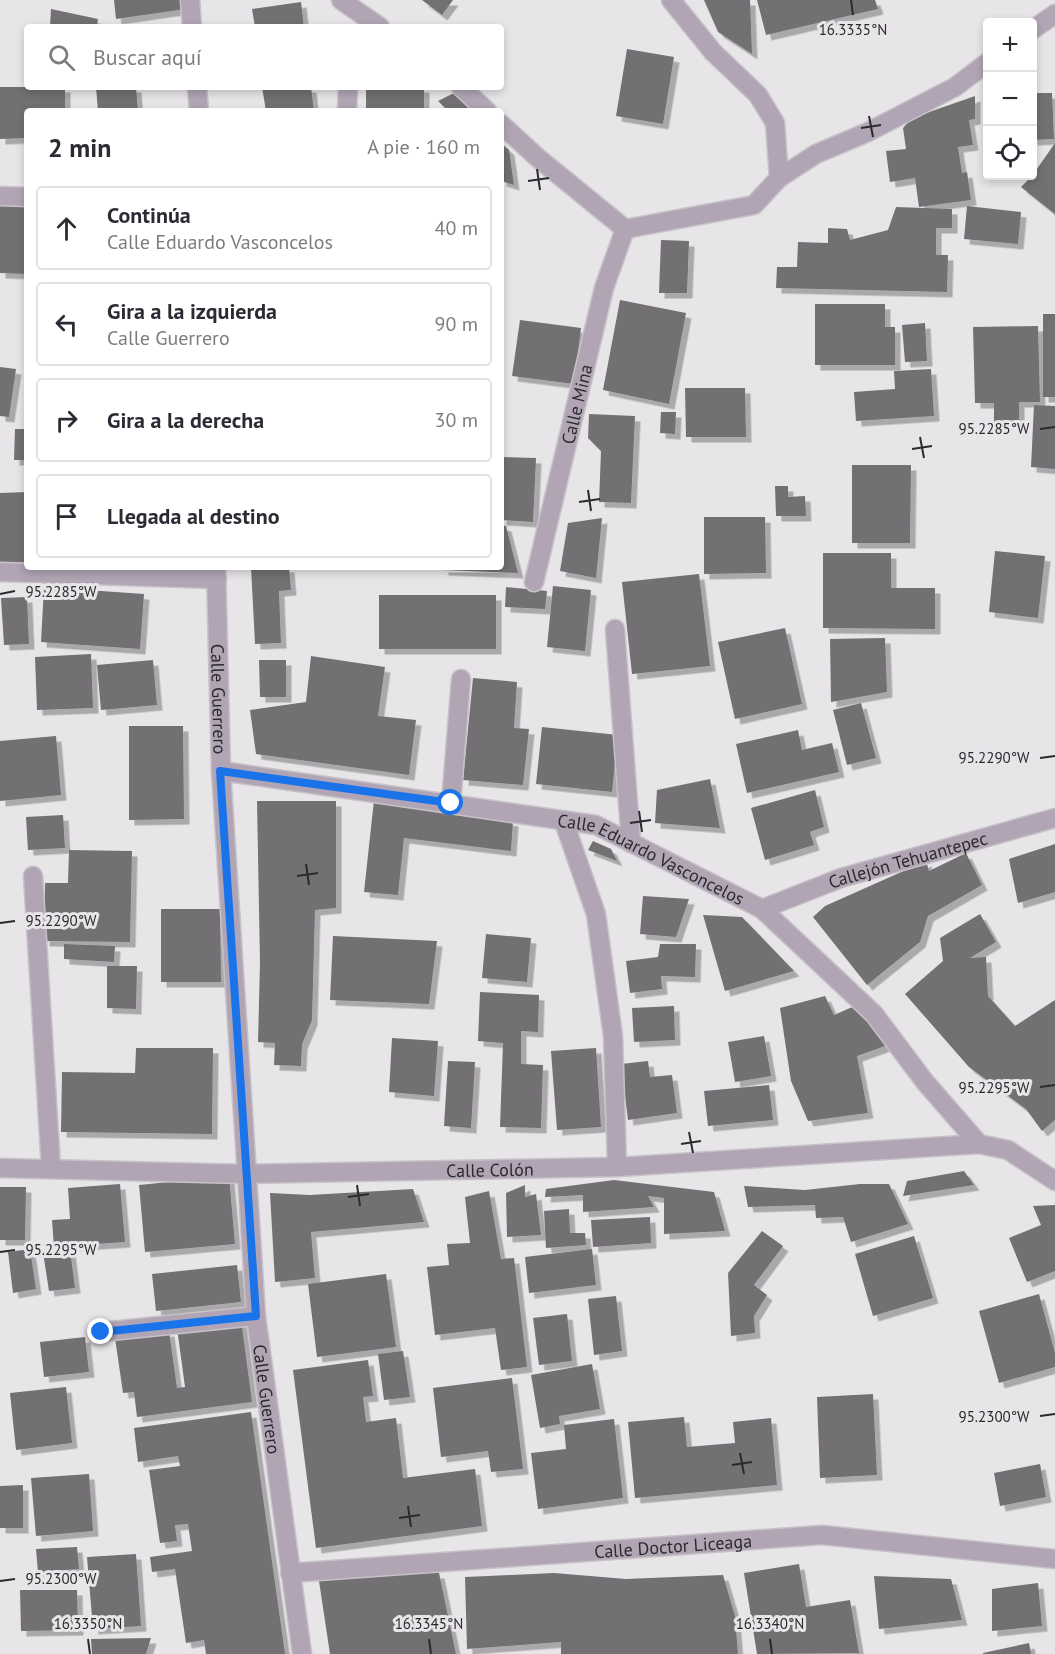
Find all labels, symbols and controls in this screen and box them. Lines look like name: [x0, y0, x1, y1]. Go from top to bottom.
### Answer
map controls: [983, 18, 1037, 180]
button: +: [983, 18, 1037, 72]
text: 16.3335°N: [819, 20, 887, 39]
search box: [24, 24, 504, 90]
icon: search: [45, 41, 78, 74]
text: Buscar aquí: [93, 43, 202, 71]
button: −: [983, 72, 1037, 126]
button: locate: [983, 126, 1037, 180]
text: 2 min: [48, 131, 111, 164]
text: A pie · 160 m: [367, 134, 480, 160]
text: Continúa: [107, 201, 191, 229]
icon: ahead: [50, 212, 83, 245]
text: 40 m: [435, 215, 478, 241]
text: Calle Eduardo Vasconcelos: [107, 229, 333, 255]
text: Gira a la izquierda: [107, 297, 277, 325]
icon: left: [50, 308, 83, 341]
text: 90 m: [435, 311, 478, 337]
text: Calle Guerrero: [107, 325, 230, 351]
street label: Calle Mina: [556, 362, 597, 446]
icon: right: [50, 404, 83, 437]
text: Gira a la derecha: [107, 406, 264, 434]
text: 30 m: [435, 407, 478, 433]
text: 95.2285°W: [958, 419, 1030, 438]
icon: arrive: [50, 500, 83, 533]
text: Llegada al destino: [107, 502, 280, 530]
text: 95.2285°W: [25, 582, 97, 601]
street label: Calle Guerrero: [206, 643, 232, 754]
text: 95.2290°W: [958, 748, 1030, 767]
route start: [437, 789, 463, 815]
street label: Calle Eduardo Vasconcelos: [556, 808, 748, 910]
street label: Callejón Tehuantepec: [825, 826, 990, 893]
text: 95.2290°W: [25, 911, 97, 930]
text: 95.2295°W: [958, 1078, 1030, 1097]
street label: Calle Colón: [446, 1157, 534, 1182]
text: 95.2295°W: [25, 1240, 97, 1259]
route end: [87, 1318, 113, 1344]
street label: Calle Guerrero: [248, 1343, 286, 1455]
text: 95.2300°W: [958, 1407, 1030, 1426]
street label: Calle Doctor Liceaga: [593, 1529, 753, 1563]
text: 95.2300°W: [25, 1569, 97, 1588]
text: 16.3350°N: [54, 1614, 122, 1633]
text: 16.3345°N: [395, 1614, 463, 1633]
text: 16.3340°N: [736, 1614, 804, 1633]

